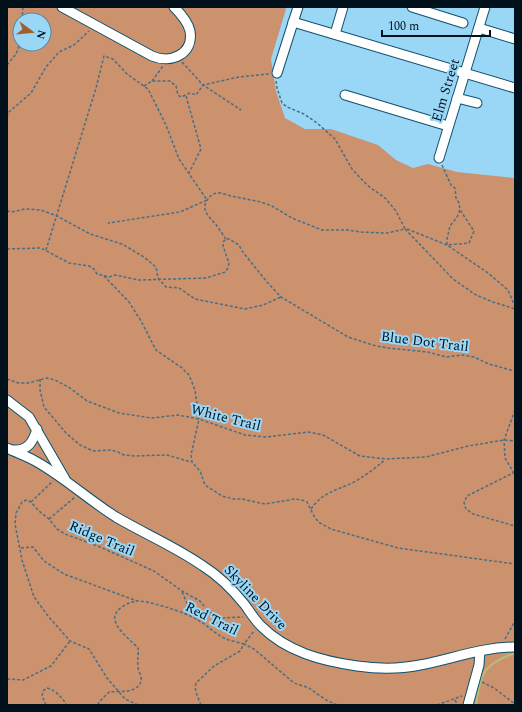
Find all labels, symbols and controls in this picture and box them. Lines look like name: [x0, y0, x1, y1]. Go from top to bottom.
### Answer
north arrow: [12, 12, 52, 52]
scale bar: [382, 12, 490, 38]
text: 100 m: [388, 17, 419, 36]
text: N: [32, 28, 51, 41]
street label: Elm Street: [426, 56, 465, 125]
street label: Blue Dot Trail: [380, 326, 470, 357]
street label: White Trail: [189, 399, 263, 436]
street label: Ridge Trail: [66, 515, 138, 562]
street label: Skyline Drive: [219, 560, 292, 635]
street label: Red Trail: [181, 596, 242, 641]

